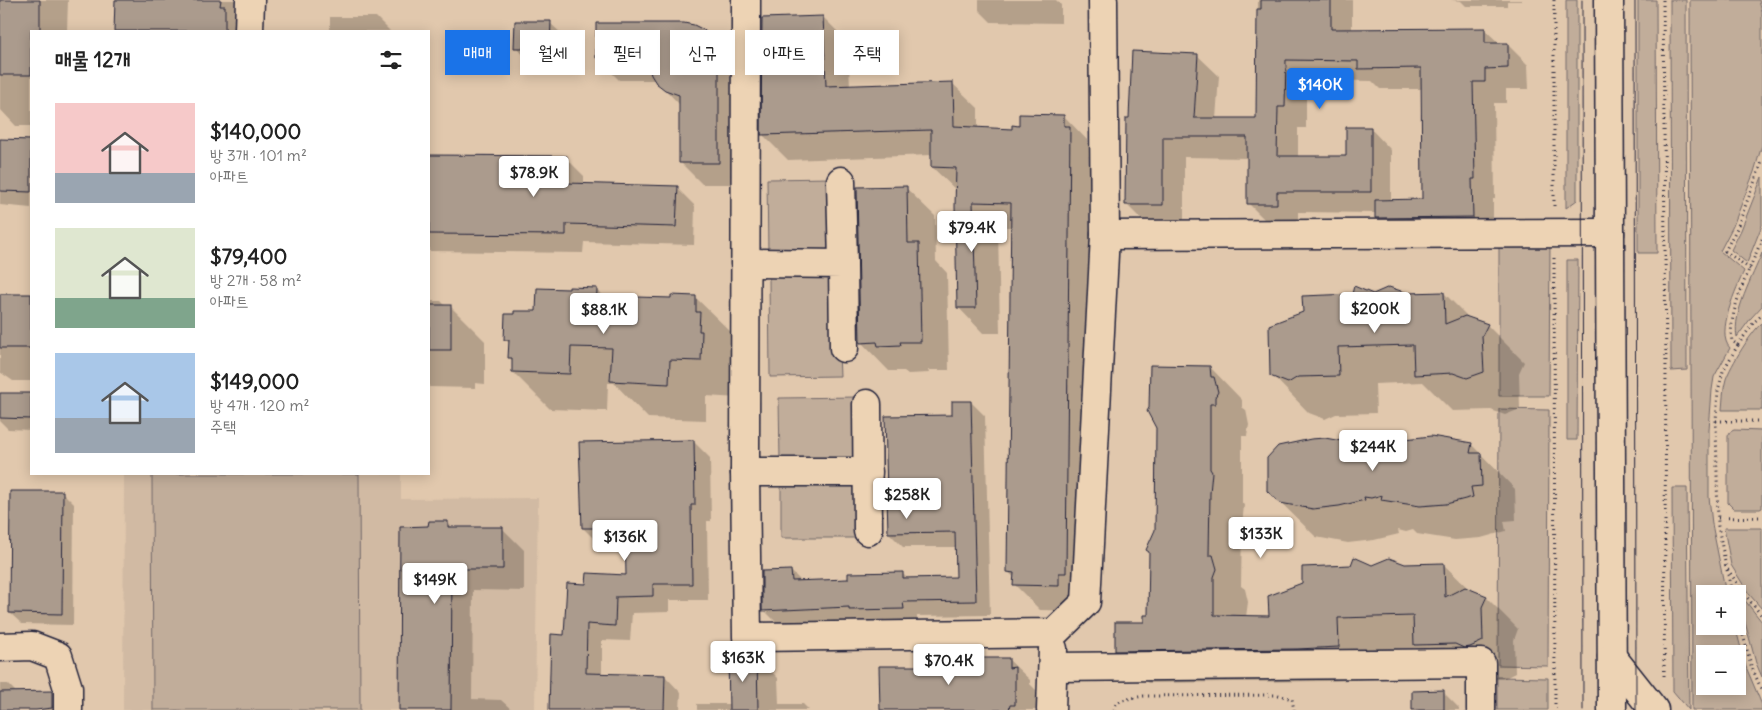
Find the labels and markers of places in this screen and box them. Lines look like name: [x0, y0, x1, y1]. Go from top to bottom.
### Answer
pin: $140K: [1285, 68, 1355, 110]
pin: $78.9K: [493, 156, 575, 198]
pin: $79.4K: [931, 210, 1013, 253]
pin: $88.1K: [563, 292, 645, 335]
pin: $200K: [1340, 292, 1410, 334]
pin: $244K: [1338, 430, 1408, 472]
pin: $258K: [872, 478, 942, 520]
pin: $133K: [1226, 516, 1296, 559]
pin: $136K: [590, 520, 660, 562]
pin: $149K: [400, 562, 470, 605]
pin: $163K: [708, 640, 778, 683]
pin: $70.4K: [908, 644, 990, 686]

